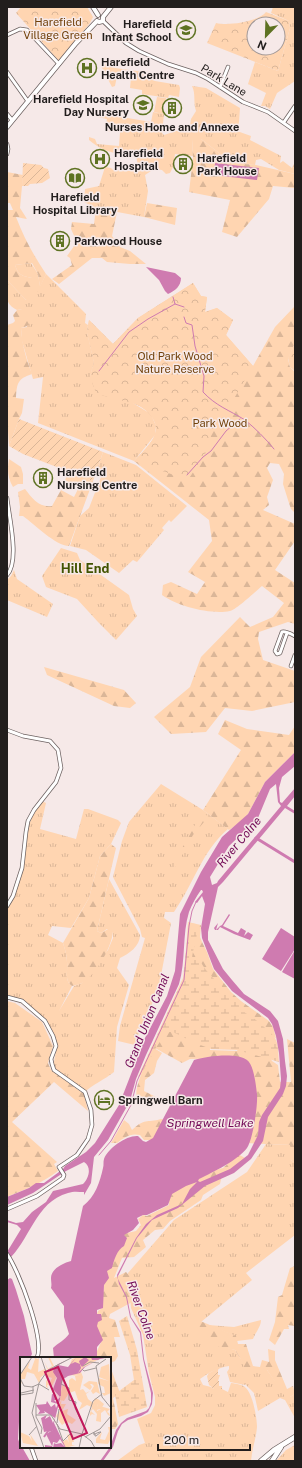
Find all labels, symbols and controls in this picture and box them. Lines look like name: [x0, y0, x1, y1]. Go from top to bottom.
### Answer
park label: Harefield Village Green: [23, 16, 93, 41]
north arrow: [246, 16, 286, 56]
place label: Harefield Infant School: [102, 18, 172, 43]
school or university icon: Harefield Infant School: [175, 19, 197, 41]
text: N: [256, 38, 268, 52]
place label: Harefield Health Centre: [101, 56, 175, 81]
hospital icon: Harefield Health Centre: [76, 57, 98, 79]
street label: Park Lane: [199, 62, 249, 98]
place label: Harefield Hospital Day Nursery: [33, 93, 130, 118]
school or university icon: Harefield Hospital Day Nursery: [132, 94, 154, 116]
building icon: Nurses Home and Annexe: [161, 97, 183, 119]
place label: Nurses Home and Annexe: [105, 121, 239, 133]
place label: Harefield Hospital: [114, 147, 163, 172]
hospital icon: Harefield Hospital: [89, 148, 111, 170]
place label: Harefield Park House: [197, 152, 257, 177]
building icon: Harefield Park House: [172, 153, 194, 175]
library icon: Harefield Hospital Library: [64, 167, 86, 189]
place label: Harefield Hospital Library: [33, 191, 118, 216]
building icon: Parkwood House: [49, 230, 71, 252]
place label: Parkwood House: [74, 235, 162, 247]
park label: Old Park Wood Nature Reserve: [135, 350, 215, 375]
park label: Park Wood: [193, 417, 247, 429]
place label: Harefield Nursing Centre: [57, 466, 137, 491]
building icon: Harefield Nursing Centre: [32, 467, 54, 489]
district label: Hill End: [61, 561, 109, 576]
water label: River Colne: [214, 814, 264, 870]
water label: Grand Union Canal: [122, 972, 172, 1070]
hotel icon: Springwell Barn: [93, 1089, 115, 1111]
place label: Springwell Barn: [118, 1094, 203, 1106]
water label: Springwell Lake: [167, 1116, 254, 1130]
water label: River Colne: [124, 1279, 158, 1342]
inset map: [20, 1357, 111, 1448]
scale bar: [158, 1426, 250, 1452]
text: 200 m: [164, 1433, 199, 1447]

